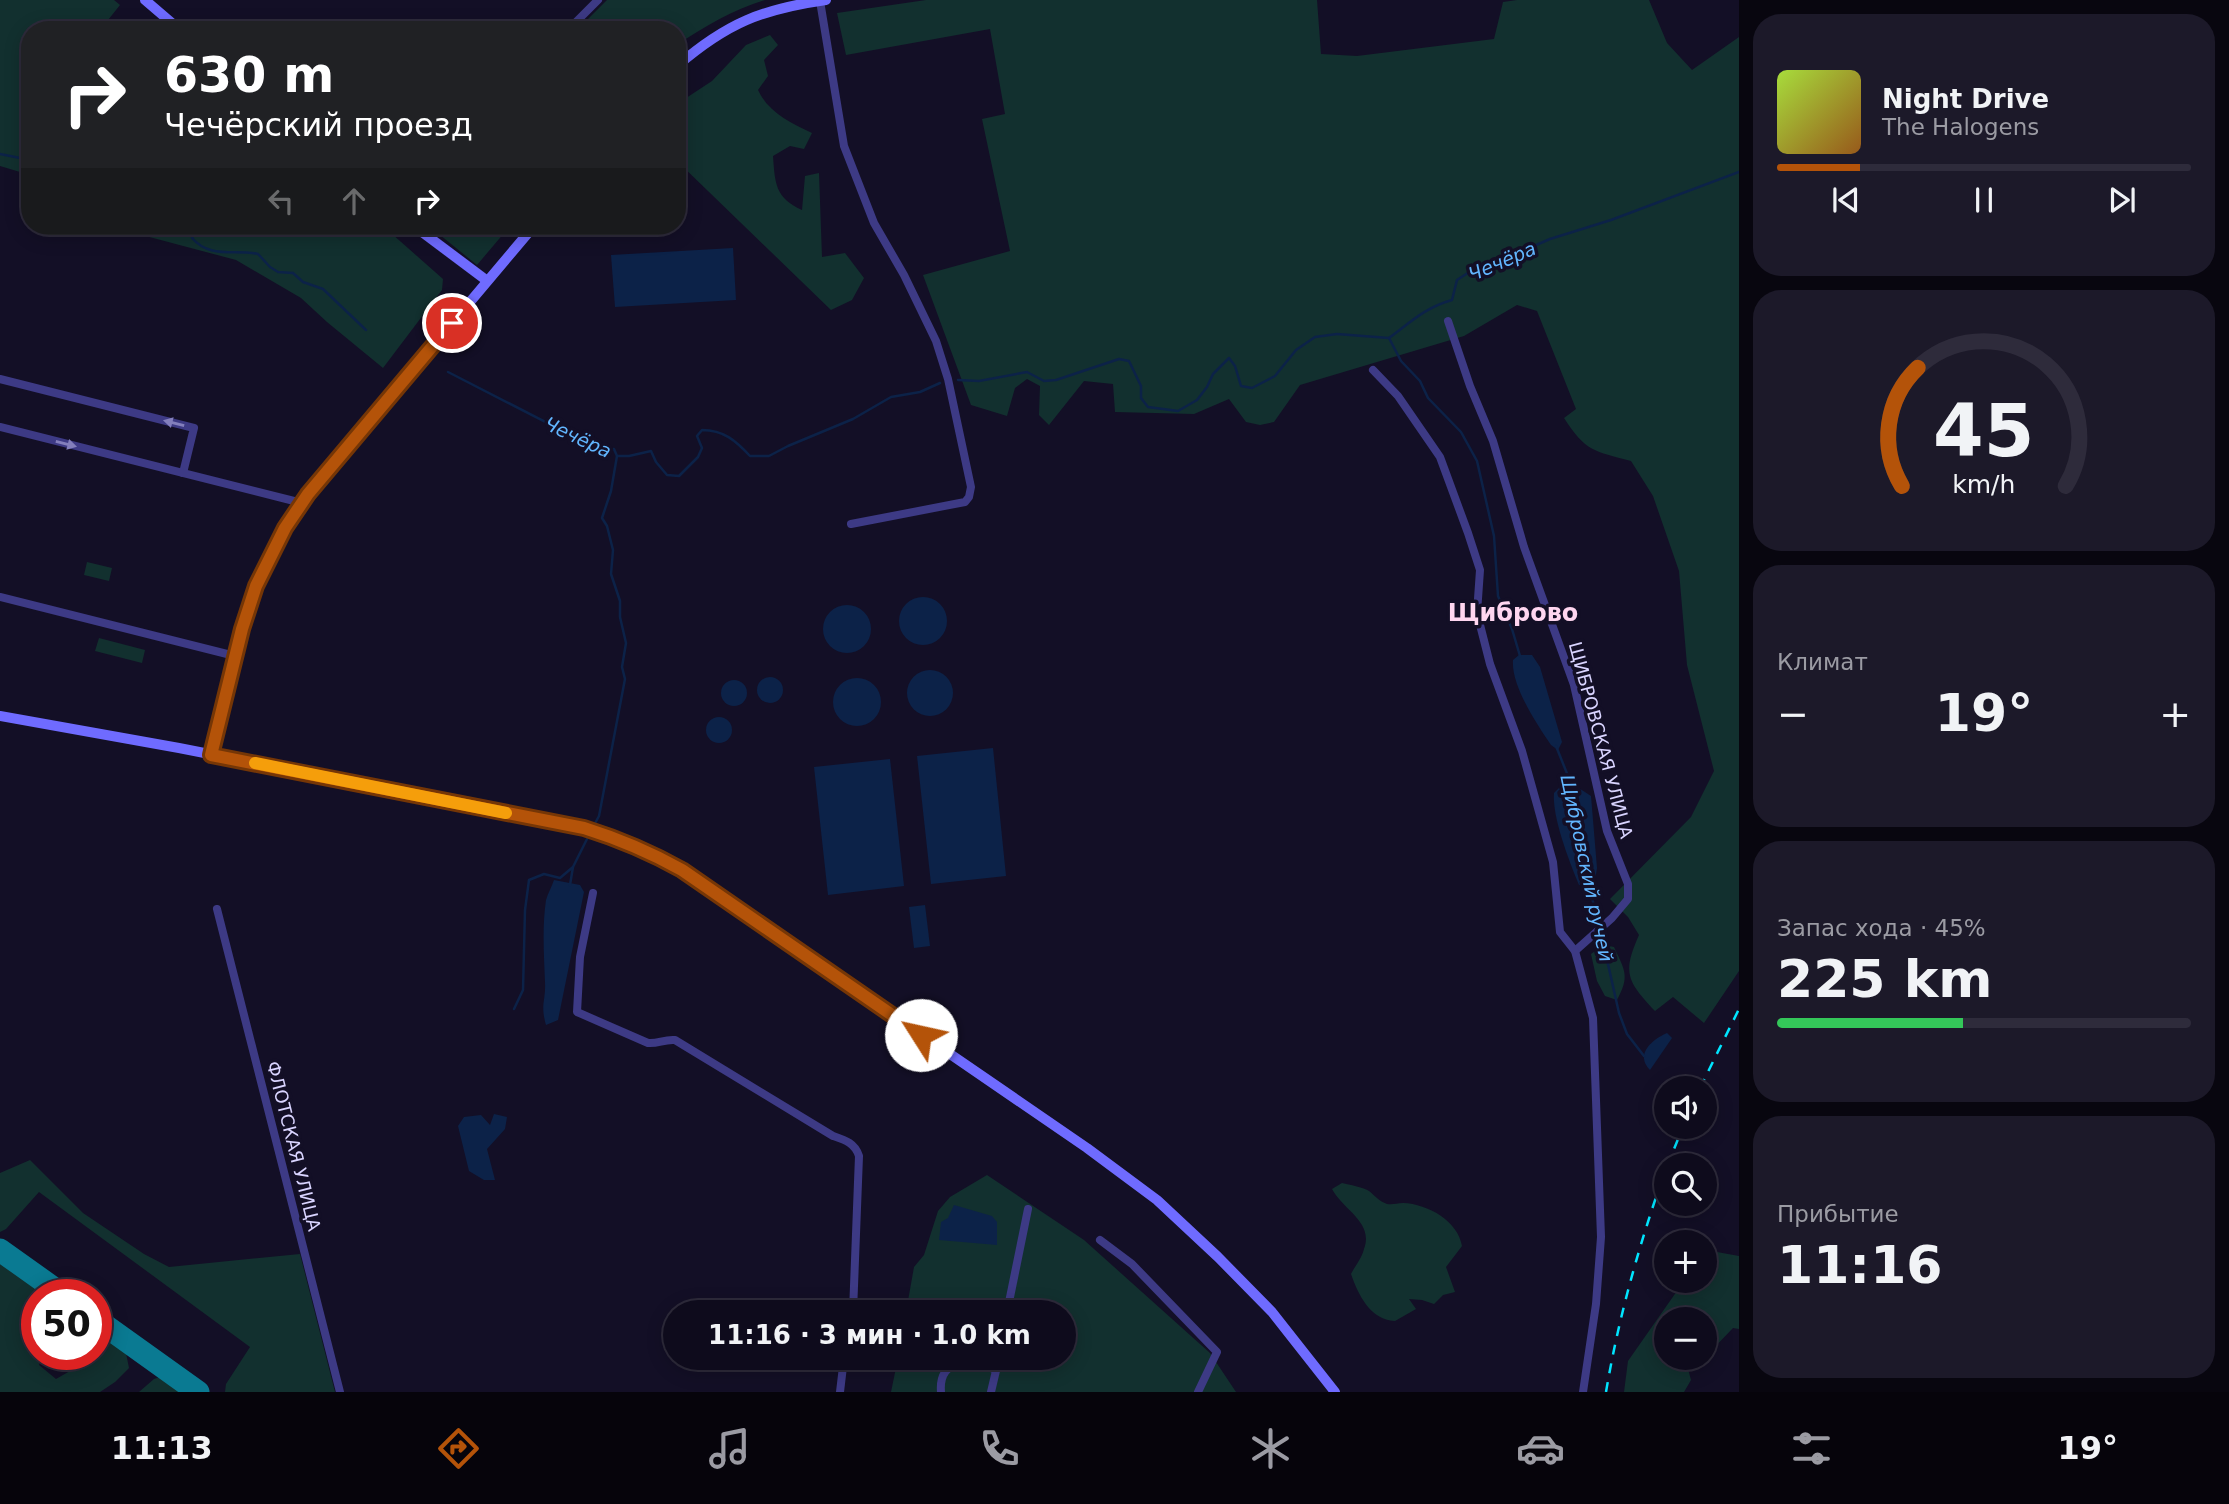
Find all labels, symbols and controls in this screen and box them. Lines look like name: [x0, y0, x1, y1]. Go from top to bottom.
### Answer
text: 630 m: [164, 47, 334, 104]
icon: right: [49, 49, 140, 140]
text: Night Drive: [1882, 84, 2049, 114]
text: Чечёрский проезд: [164, 106, 473, 144]
text: The Halogens: [1882, 114, 2039, 140]
icon: previous: [1827, 181, 1865, 219]
icon: pause: [1965, 181, 2003, 219]
icon: next: [2103, 181, 2141, 219]
icon: left: [262, 182, 300, 220]
icon: ahead: [335, 182, 373, 220]
icon: right: [408, 182, 446, 220]
water label: Чечёра: [1465, 237, 1539, 285]
pin: [422, 293, 482, 353]
icon: arrive: [433, 304, 471, 342]
text: 45: [1933, 389, 2035, 474]
water label: Чечёра: [541, 412, 615, 462]
one-way arrow: [163, 417, 185, 428]
one-way arrow: [55, 439, 77, 450]
text: km/h: [1952, 470, 2016, 499]
district label: Щиброво: [1448, 599, 1578, 627]
street label: ЩИБРОВСКАЯ УЛИЦА: [1565, 639, 1638, 841]
text: Климат: [1777, 649, 1868, 675]
text: 19°: [1935, 683, 2033, 743]
text: −: [1777, 692, 1809, 736]
text: +: [2159, 692, 2191, 736]
water label: Щибровский ручей: [1556, 772, 1618, 964]
text: Запас хода · 45%: [1777, 915, 1986, 941]
text: 225 km: [1777, 949, 1992, 1009]
position arrow: [884, 998, 958, 1072]
street label: ФЛОТСКАЯ УЛИЦА: [263, 1059, 325, 1234]
map controls: [1654, 1076, 1717, 1370]
button: sound: [1654, 1076, 1717, 1139]
button: search: [1654, 1153, 1717, 1216]
text: Прибытие: [1777, 1201, 1899, 1227]
button: +: [1654, 1230, 1717, 1293]
text: 11:16: [1777, 1235, 1943, 1295]
speed limit sign: 50: [21, 1279, 112, 1370]
button: −: [1654, 1307, 1717, 1370]
text: 11:16 · 3 мин · 1.0 km: [708, 1320, 1031, 1350]
icon: directions: [434, 1424, 483, 1473]
icon: music: [705, 1424, 754, 1473]
icon: phone: [975, 1424, 1024, 1473]
icon: climate: [1246, 1424, 1295, 1473]
icon: car: [1516, 1424, 1565, 1473]
icon: filters: [1787, 1424, 1836, 1473]
text: 11:13: [111, 1429, 213, 1467]
text: 19°: [2058, 1429, 2118, 1467]

